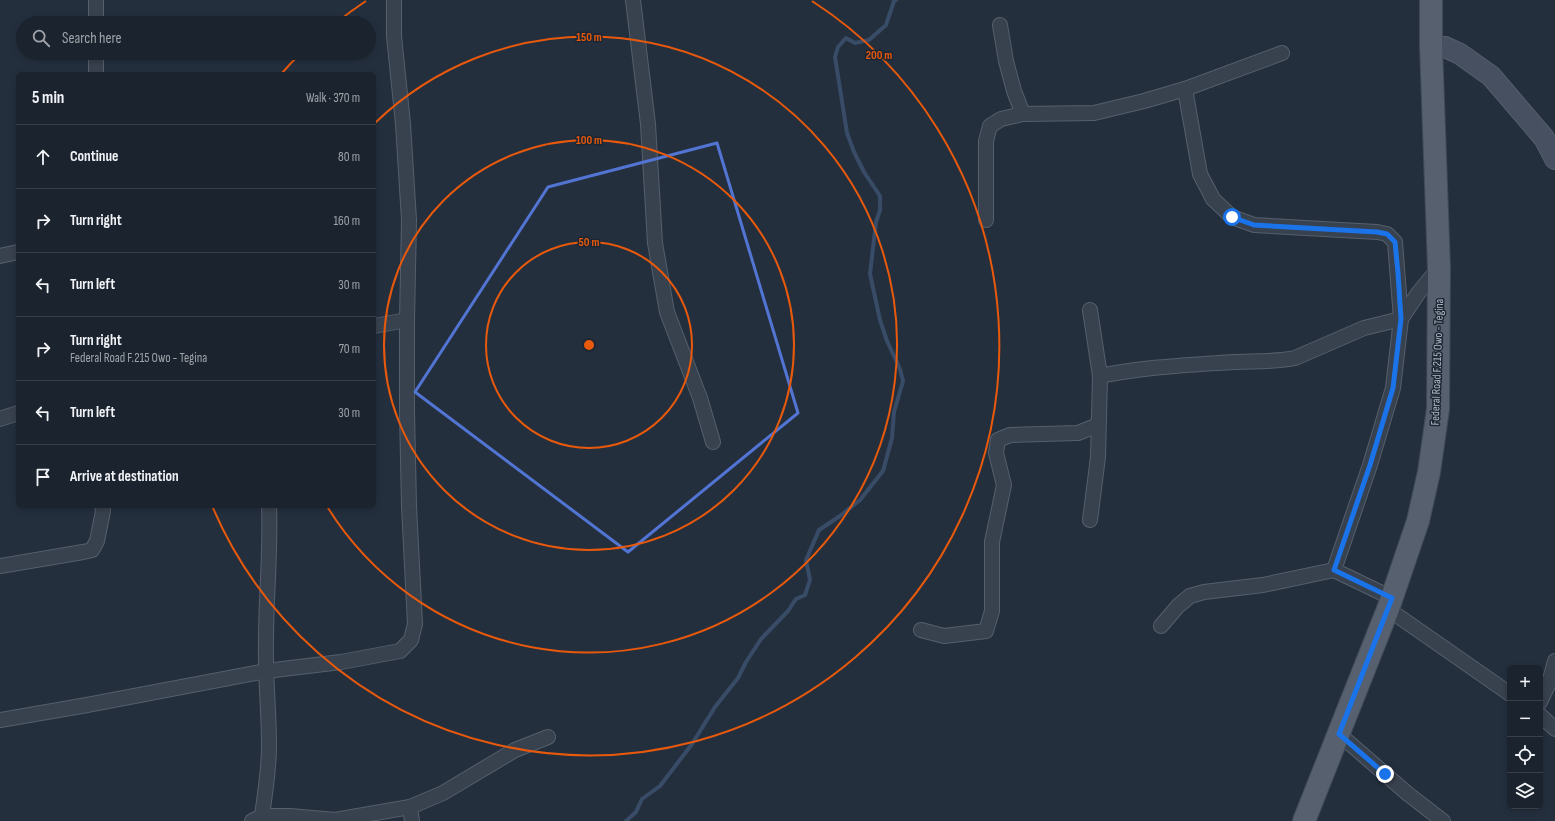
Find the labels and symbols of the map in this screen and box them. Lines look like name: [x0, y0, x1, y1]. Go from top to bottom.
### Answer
text: 150 m: [576, 30, 602, 45]
text: 200 m: [866, 48, 892, 63]
text: 100 m: [576, 133, 602, 148]
route start: [1223, 208, 1241, 226]
text: 50 m: [579, 235, 599, 250]
street label: Federal Road F.215 Owo - Tegina: [1428, 298, 1447, 426]
centre of rings: [582, 338, 596, 352]
route end: [1376, 765, 1394, 783]

